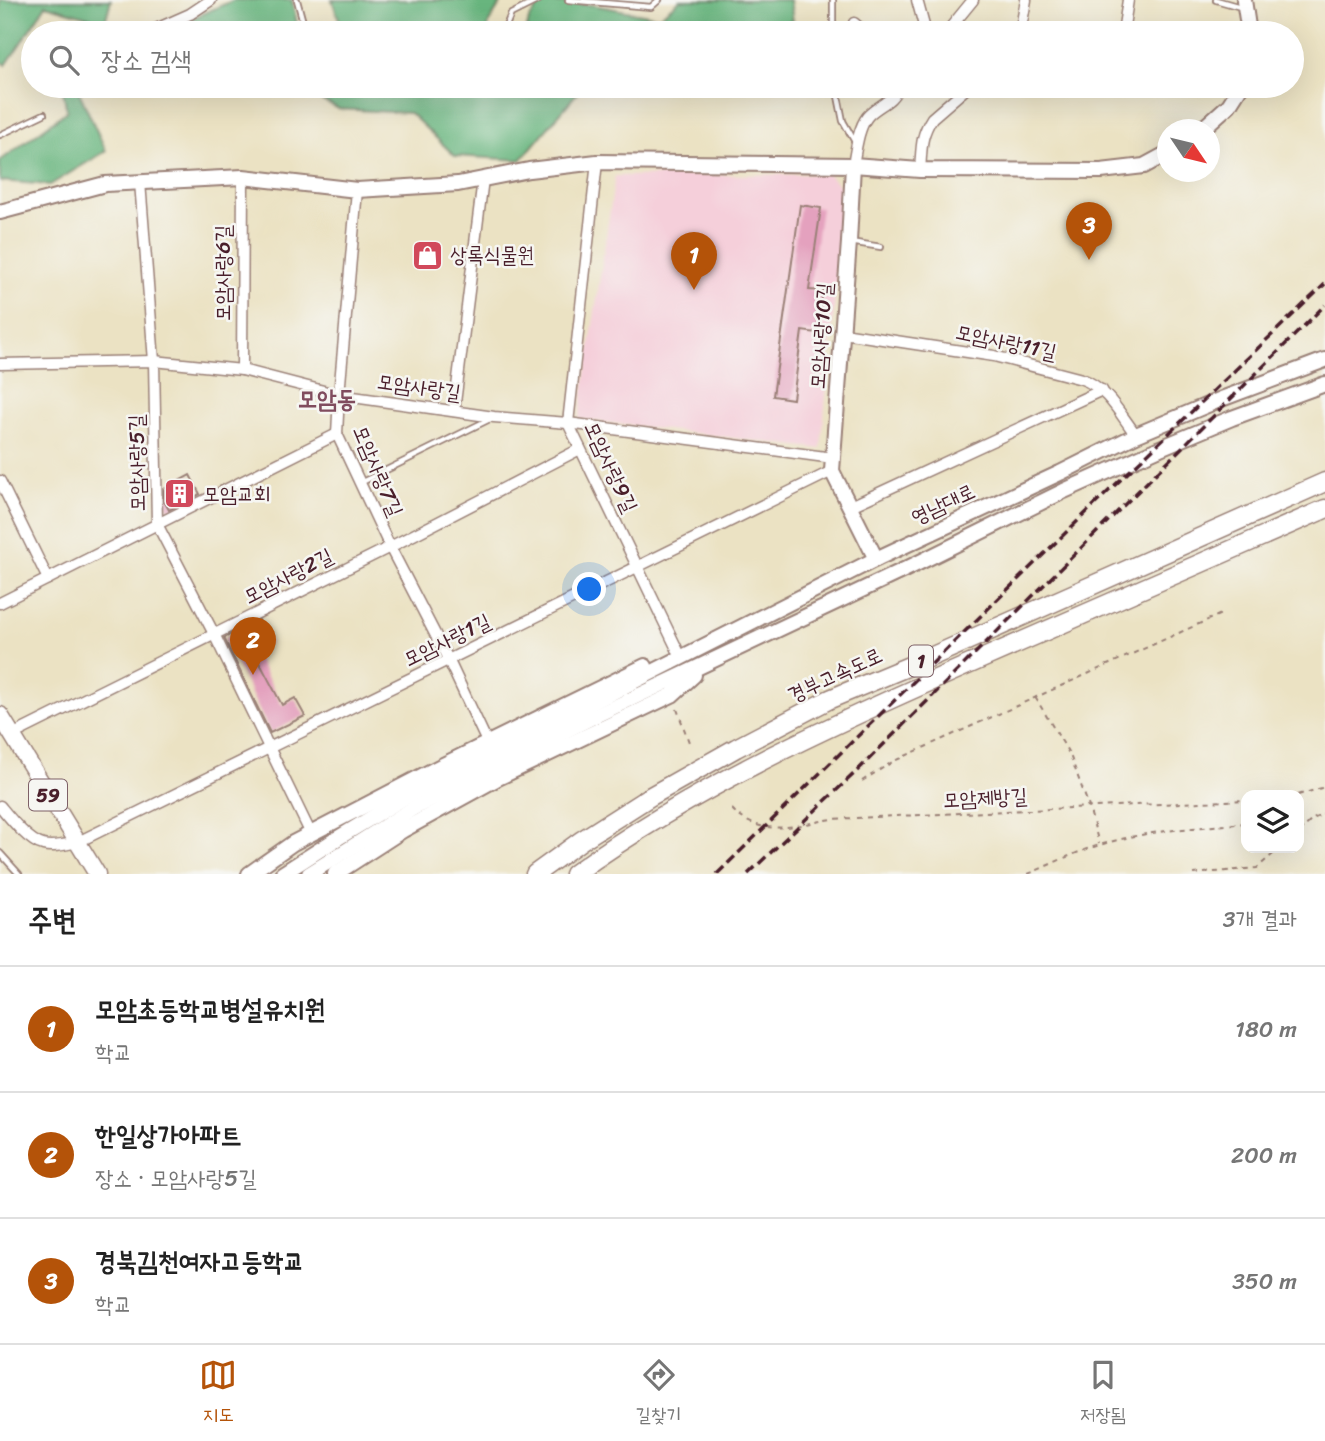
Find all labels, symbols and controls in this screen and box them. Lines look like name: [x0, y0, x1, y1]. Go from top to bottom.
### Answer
search box: [21, 21, 1304, 98]
text: 장소 검색: [101, 37, 191, 83]
icon: search: [45, 41, 83, 79]
north arrow: [1157, 119, 1220, 182]
pin: 3: [1066, 202, 1112, 260]
street label: 모암사랑6길: [204, 225, 242, 321]
pin: 1: [671, 232, 717, 290]
place label: 상록식물원: [450, 236, 535, 274]
shop icon: 상록식물원: [410, 238, 444, 272]
street label: 모암사랑10길: [798, 281, 844, 391]
street label: 모암사랑11길: [952, 313, 1060, 371]
street label: 모암사랑길: [375, 362, 464, 412]
district label: 모암동: [298, 378, 356, 420]
street label: 모암사랑5길: [117, 414, 157, 512]
street label: 모암사랑9길: [573, 415, 649, 519]
street label: 모암사랑7길: [342, 419, 414, 523]
street label: 영남대로: [904, 472, 982, 536]
place label: 모암교회: [203, 475, 271, 513]
building icon: 모암교회: [163, 477, 197, 511]
street label: 모암사랑2길: [236, 537, 340, 615]
your location: [572, 572, 606, 606]
street label: 모암사랑1길: [397, 602, 497, 678]
pin: 2: [230, 617, 276, 675]
street label: 경부고속도로: [781, 636, 889, 714]
road number: 1: [909, 646, 933, 676]
street label: 모암제방길: [942, 777, 1028, 819]
road number: 59: [29, 780, 67, 810]
map controls: [1241, 790, 1304, 853]
button: layers: [1241, 790, 1304, 853]
text: 주변: [28, 893, 76, 947]
text: 3개 결과: [1223, 899, 1297, 940]
text: 모암초등학교병설유치원: [95, 986, 325, 1032]
text: 1: [46, 1009, 56, 1050]
text: 180 m: [1235, 1009, 1297, 1050]
text: 학교: [95, 1032, 132, 1073]
text: 한일상가아파트: [95, 1112, 241, 1158]
text: 2: [44, 1135, 58, 1176]
text: 200 m: [1231, 1135, 1297, 1176]
text: 장소 · 모암사랑5길: [95, 1158, 257, 1199]
text: 경북김천여자고등학교: [95, 1238, 304, 1284]
text: 3: [45, 1261, 57, 1302]
text: 350 m: [1232, 1261, 1297, 1302]
text: 학교: [95, 1284, 132, 1325]
tab: 지도: [199, 1356, 237, 1431]
tab: 길찾기: [636, 1356, 681, 1431]
tab: 저장됨: [1080, 1356, 1126, 1431]

